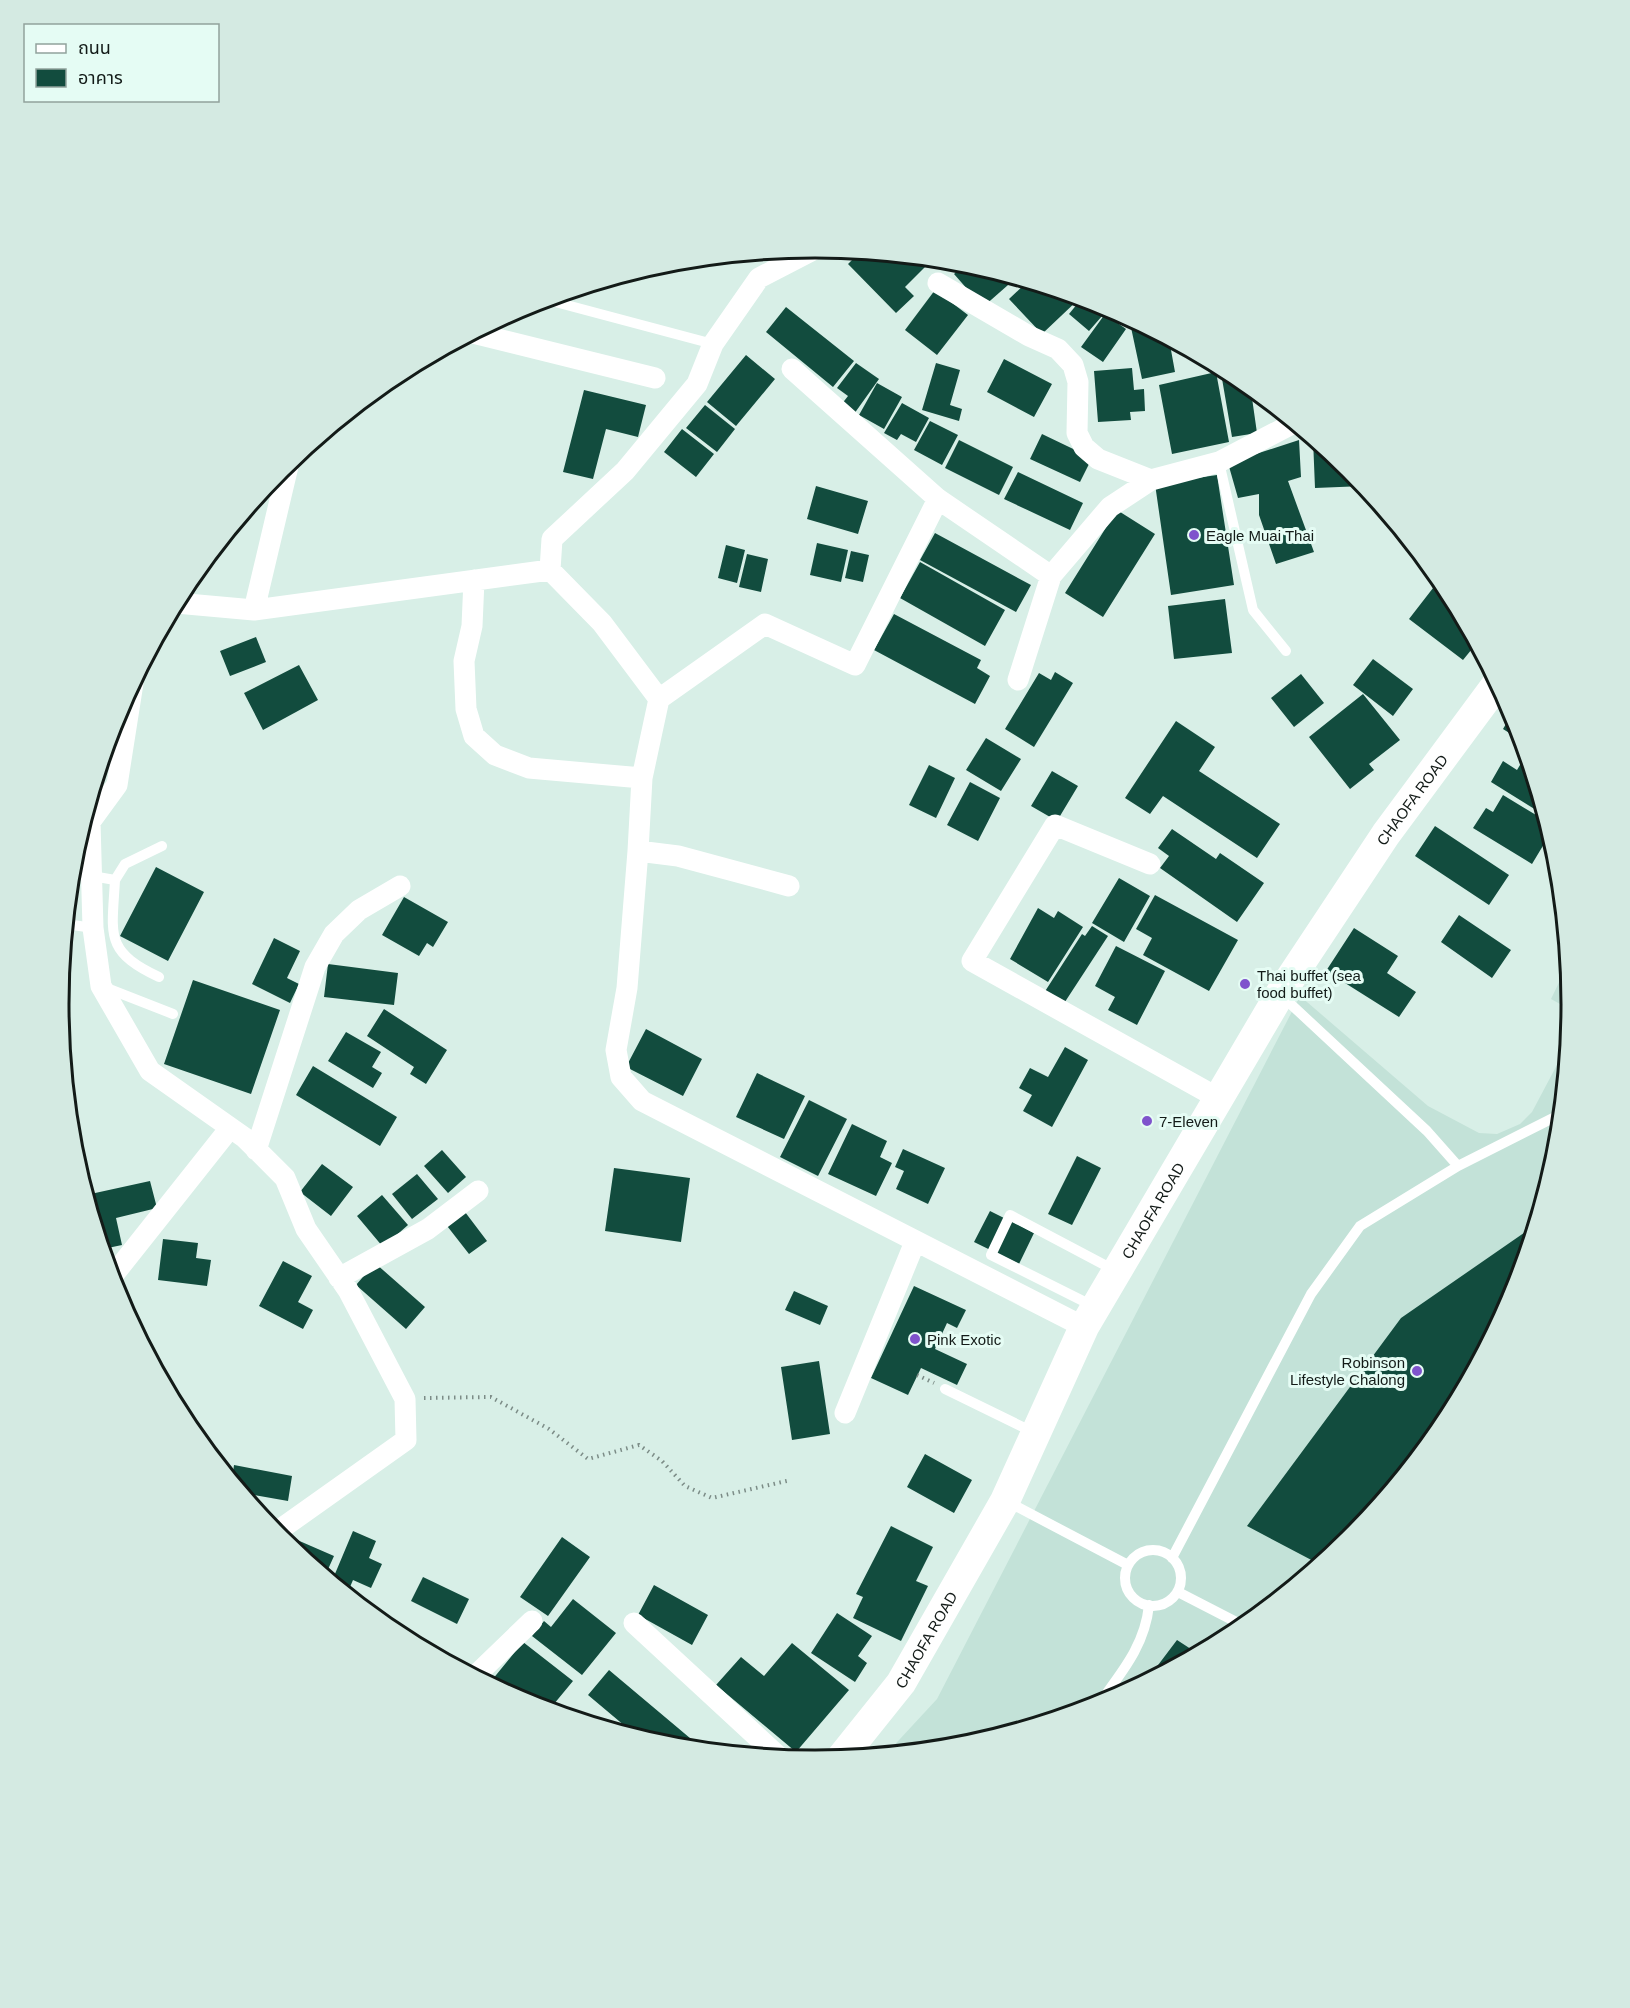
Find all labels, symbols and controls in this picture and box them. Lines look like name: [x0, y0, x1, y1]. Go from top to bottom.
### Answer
legend: [24, 24, 219, 102]
text: ถนน: [78, 38, 111, 58]
text: อาคาร: [78, 68, 123, 88]
place label: Eagle Muai Thai: [1206, 527, 1314, 544]
marker: Eagle Muai Thai: [1187, 528, 1201, 542]
street label: CHAOFA ROAD: [1373, 751, 1451, 848]
place label: Thai buffet (sea food buffet): [1257, 967, 1362, 1001]
marker: Thai buffet (sea food buffet): [1238, 977, 1252, 991]
place label: 7-Eleven: [1159, 1113, 1218, 1130]
marker: 7-Eleven: [1140, 1114, 1154, 1128]
street label: CHAOFA ROAD: [1118, 1159, 1188, 1261]
place label: Pink Exotic: [927, 1331, 1002, 1348]
marker: Pink Exotic: [908, 1332, 922, 1346]
place label: Robinson Lifestyle Chalong: [1290, 1354, 1405, 1388]
marker: Robinson Lifestyle Chalong: [1410, 1364, 1424, 1378]
street label: CHAOFA ROAD: [891, 1588, 960, 1691]

